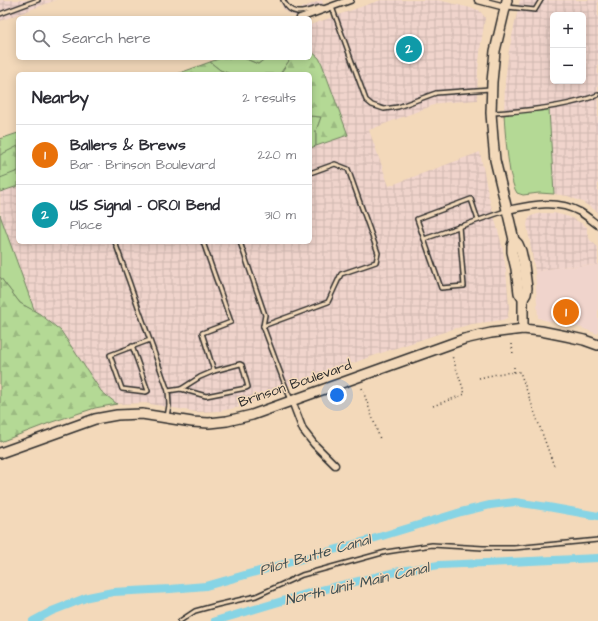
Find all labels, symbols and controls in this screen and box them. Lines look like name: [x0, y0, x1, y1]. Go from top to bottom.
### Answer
map controls: [550, 12, 586, 84]
button: +: [550, 12, 586, 48]
search box: [16, 16, 312, 60]
icon: search: [30, 27, 52, 49]
text: Search here: [62, 28, 151, 49]
pin: 2: [396, 34, 422, 64]
button: −: [550, 48, 586, 84]
text: Nearby: [32, 86, 89, 110]
text: 2 results: [242, 89, 296, 107]
text: Ballers & Brews: [70, 135, 186, 156]
text: 1: [44, 146, 46, 164]
text: 220 m: [258, 146, 296, 164]
text: Bar · Brinson Boulevard: [70, 156, 215, 174]
text: US Signal - OR01 Bend: [70, 195, 220, 216]
text: 2: [41, 206, 49, 224]
text: 310 m: [264, 206, 296, 224]
text: Place: [70, 216, 102, 234]
pin: 1: [553, 297, 579, 327]
street label: Brinson Boulevard: [236, 355, 354, 413]
your location: [327, 385, 347, 405]
water label: Pilot Butte Canal: [257, 529, 375, 581]
water label: North Unit Main Canal: [283, 557, 433, 611]

